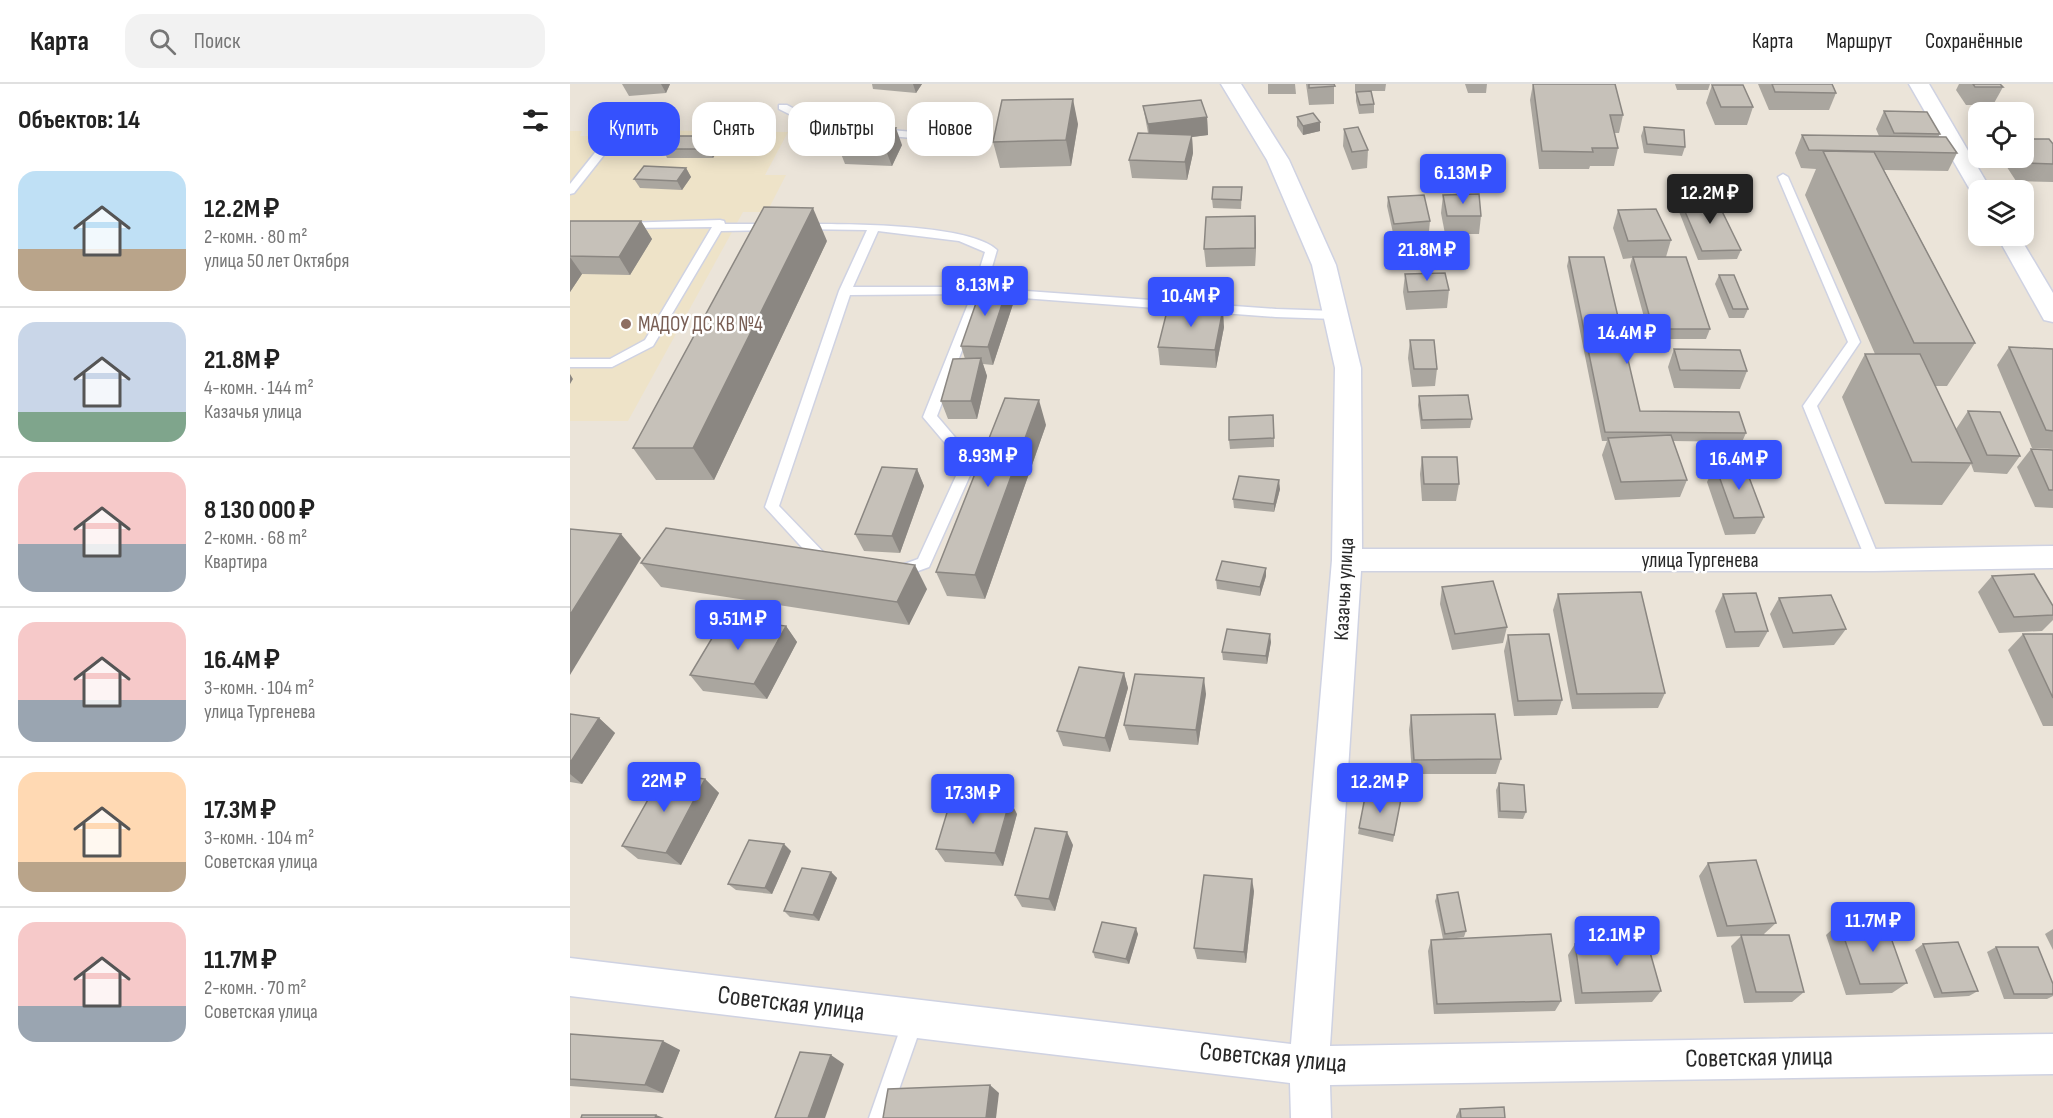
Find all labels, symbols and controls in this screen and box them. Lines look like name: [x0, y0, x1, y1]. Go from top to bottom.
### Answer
search box: [125, 14, 545, 68]
text: Карта: [30, 25, 89, 58]
icon: search: [146, 25, 179, 58]
text: Поиск: [194, 28, 240, 55]
text: Карта: [1752, 29, 1793, 54]
text: Маршрут: [1826, 29, 1892, 54]
text: Сохранённые: [1925, 29, 2023, 54]
chip: Купить: [588, 102, 680, 156]
chip: Снять: [692, 102, 776, 156]
chip: Фильтры: [788, 102, 895, 156]
chip: Новое: [907, 102, 993, 156]
map controls: [1968, 102, 2034, 246]
button: locate: [1968, 102, 2034, 168]
icon: filters: [519, 104, 552, 137]
text: Объектов: 14: [18, 105, 140, 136]
pin: 6.13M ₽: [1408, 154, 1518, 205]
text: 6.13M ₽: [1434, 161, 1492, 185]
pin: 12.2M ₽: [1655, 174, 1765, 225]
button: layers: [1968, 180, 2034, 246]
text: 12.2M ₽: [1681, 181, 1739, 205]
text: 12.2M ₽: [204, 194, 279, 225]
icon: home: [66, 195, 138, 267]
text: 2-комн. · 80 m²: [204, 225, 307, 249]
pin: 21.8M ₽: [1372, 231, 1482, 282]
text: 21.8M ₽: [1398, 238, 1456, 262]
text: улица 50 лет Октября: [204, 249, 349, 273]
pin: 8.13M ₽: [930, 266, 1040, 317]
text: 8.13M ₽: [956, 273, 1014, 297]
pin: 10.4M ₽: [1136, 277, 1246, 328]
text: 10.4M ₽: [1162, 284, 1220, 308]
place label: МАДОУ ДС КВ №4: [638, 312, 763, 337]
pin: 14.4M ₽: [1572, 314, 1682, 365]
marker: МАДОУ ДС КВ №4: [619, 317, 633, 331]
text: 14.4M ₽: [1598, 321, 1656, 345]
text: 21.8M ₽: [204, 345, 280, 376]
icon: home: [66, 346, 138, 418]
text: 4-комн. · 144 m²: [204, 376, 314, 400]
text: Казачья улица: [204, 400, 302, 424]
pin: 8.93M ₽: [933, 437, 1043, 488]
pin: 16.4M ₽: [1684, 440, 1794, 491]
text: 8.93M ₽: [958, 444, 1018, 468]
text: 16.4M ₽: [1710, 447, 1768, 471]
text: 8 130 000 ₽: [204, 495, 315, 526]
icon: home: [66, 496, 138, 568]
text: 2-комн. · 68 m²: [204, 526, 307, 550]
street label: Казачья улица: [1329, 537, 1359, 641]
street label: улица Тургенева: [1641, 548, 1759, 573]
text: Квартира: [204, 550, 268, 574]
pin: 9.51M ₽: [683, 600, 793, 651]
text: 9.51M ₽: [709, 607, 767, 631]
text: 16.4M ₽: [204, 645, 280, 676]
icon: home: [66, 646, 138, 718]
text: 3-комн. · 104 m²: [204, 676, 314, 700]
text: улица Тургенева: [204, 700, 316, 724]
pin: 22M ₽: [622, 762, 706, 813]
pin: 12.2M ₽: [1325, 763, 1435, 814]
text: 22M ₽: [642, 769, 686, 793]
text: 12.2M ₽: [1351, 770, 1409, 794]
pin: 17.3M ₽: [918, 774, 1028, 825]
text: 17.3M ₽: [945, 781, 1001, 805]
text: 17.3M ₽: [204, 795, 276, 826]
icon: home: [66, 796, 138, 868]
text: 3-комн. · 104 m²: [204, 826, 314, 850]
text: Советская улица: [204, 850, 318, 874]
pin: 11.7M ₽: [1818, 902, 1928, 953]
text: 11.7M ₽: [1845, 909, 1901, 933]
pin: 12.1M ₽: [1562, 916, 1672, 967]
text: 12.1M ₽: [1589, 923, 1645, 947]
text: 11.7M ₽: [204, 945, 277, 976]
icon: home: [66, 946, 138, 1018]
text: 2-комн. · 70 m²: [204, 976, 307, 1000]
street label: Советская улица: [716, 980, 866, 1028]
text: Советская улица: [204, 1000, 318, 1024]
street label: Советская улица: [1198, 1036, 1348, 1080]
street label: Советская улица: [1685, 1041, 1833, 1075]

